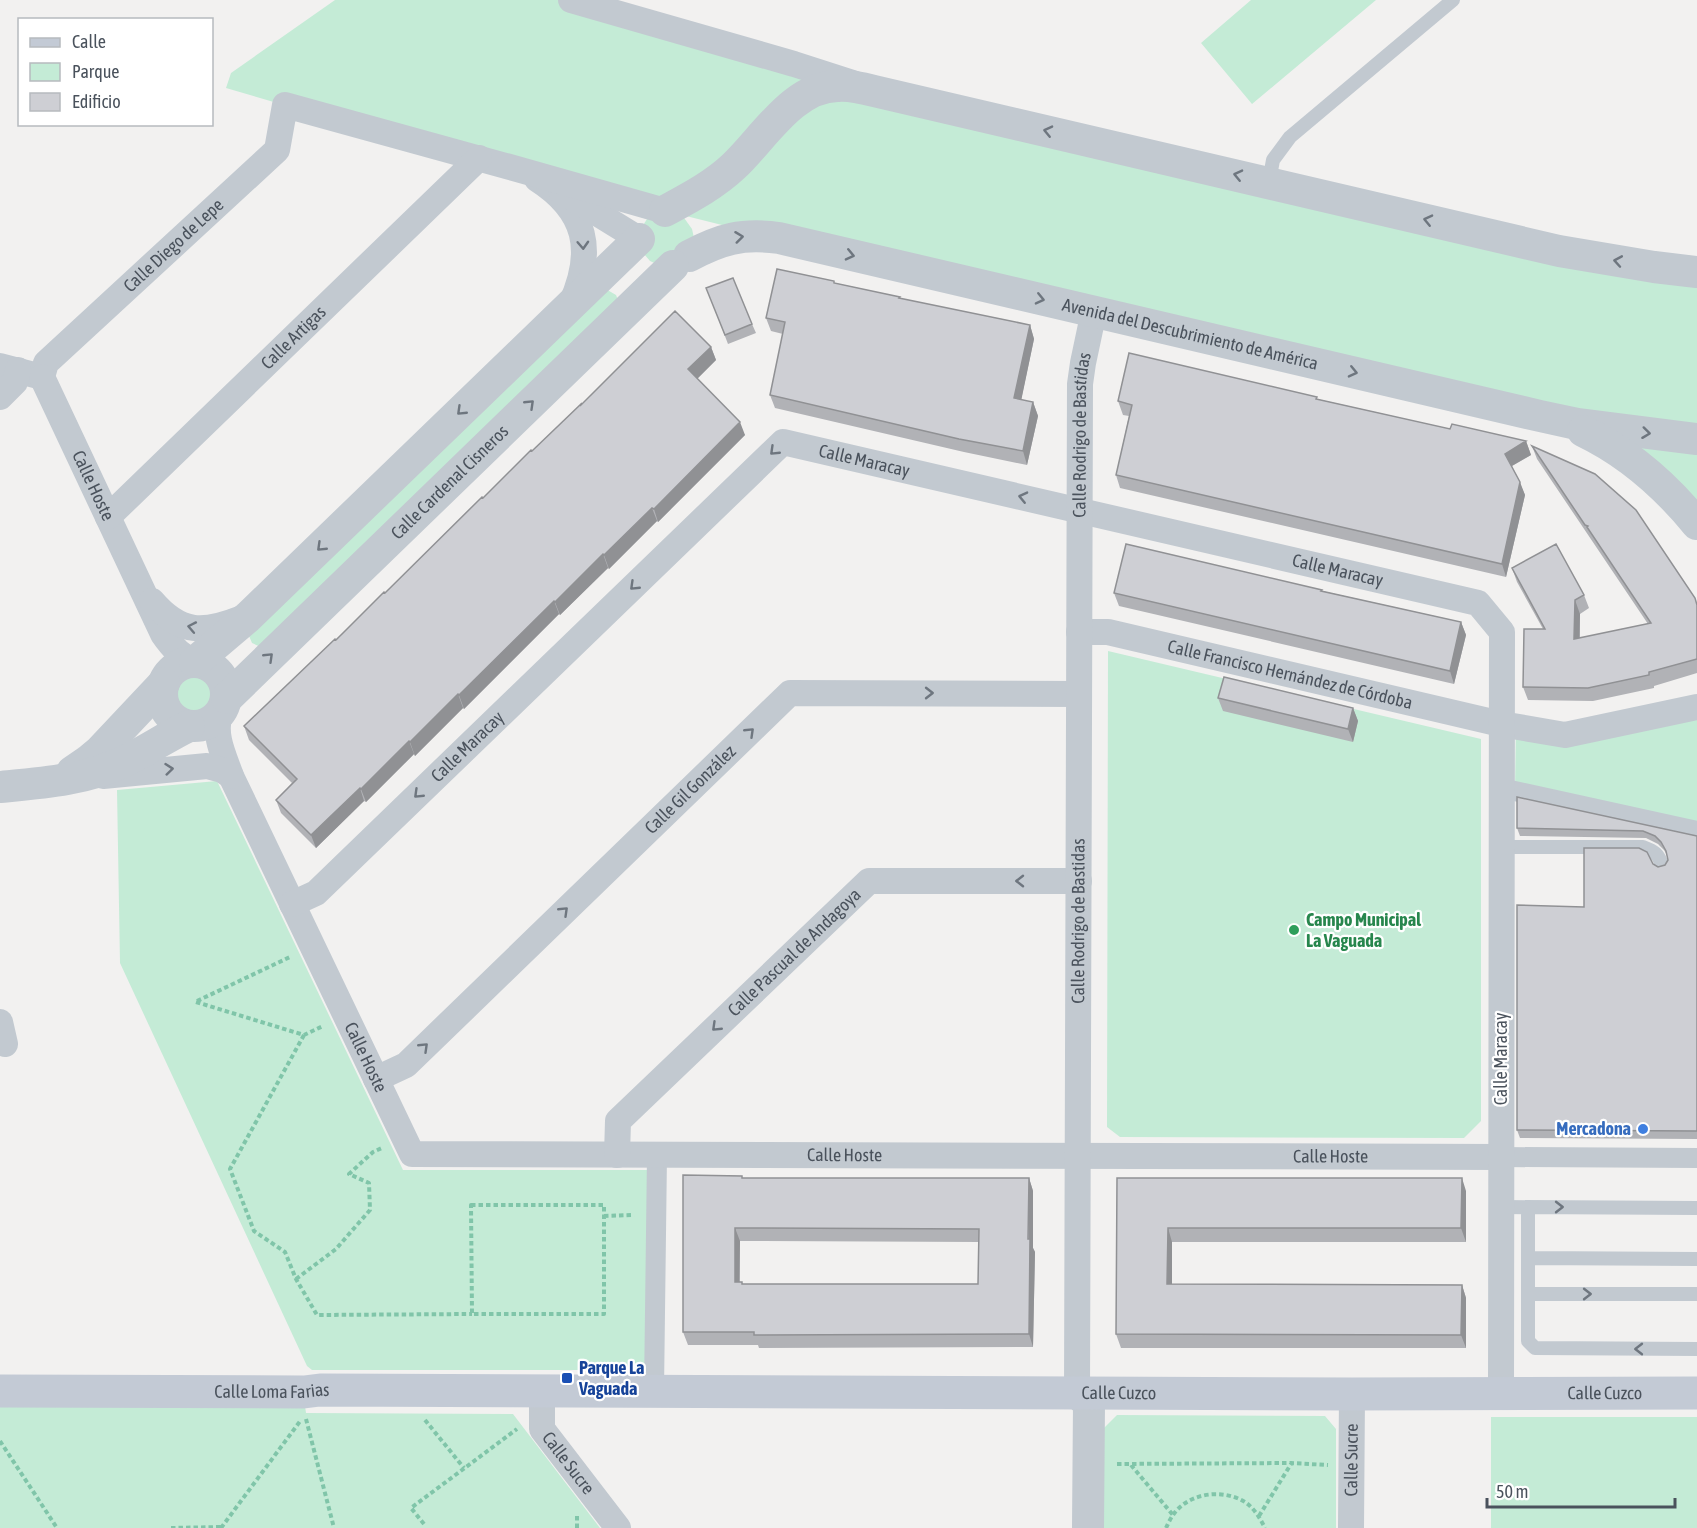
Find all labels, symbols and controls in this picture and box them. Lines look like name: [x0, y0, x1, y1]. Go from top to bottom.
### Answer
legend: [18, 18, 213, 126]
text: Calle: [72, 31, 106, 52]
text: Parque: [72, 61, 120, 82]
text: Edificio: [72, 91, 121, 112]
one-way arrow: [1043, 125, 1053, 138]
one-way arrow: [1233, 170, 1243, 183]
street label: Calle Diego de Lepe: [119, 194, 227, 296]
one-way arrow: [1423, 214, 1433, 227]
one-way arrow: [735, 231, 744, 244]
one-way arrow: [577, 241, 590, 250]
one-way arrow: [845, 247, 855, 260]
one-way arrow: [1614, 255, 1624, 268]
one-way arrow: [1035, 291, 1045, 304]
street label: Avenida del Descubrimiento de América: [1060, 294, 1320, 374]
street label: Calle Artigas: [256, 301, 330, 373]
street label: Calle Rodrigo de Bastidas: [1069, 350, 1095, 518]
one-way arrow: [1348, 364, 1358, 377]
one-way arrow: [522, 401, 533, 412]
one-way arrow: [458, 404, 468, 415]
street label: Calle Cardenal Cisneros: [386, 420, 512, 543]
one-way arrow: [1642, 426, 1651, 438]
street label: Calle Maracay: [817, 440, 912, 481]
one-way arrow: [771, 443, 782, 454]
street label: Calle Hoste: [68, 447, 119, 524]
one-way arrow: [1018, 491, 1028, 504]
one-way arrow: [317, 539, 328, 550]
street label: Calle Maracay: [1290, 549, 1385, 591]
one-way arrow: [630, 579, 641, 590]
one-way arrow: [187, 621, 197, 634]
street label: Calle Francisco Hernández de Córdoba: [1166, 635, 1415, 713]
one-way arrow: [263, 653, 273, 664]
one-way arrow: [924, 687, 933, 699]
street label: Calle Maracay: [426, 707, 508, 786]
one-way arrow: [742, 728, 753, 739]
street label: Calle Gil González: [640, 740, 740, 838]
one-way arrow: [165, 763, 174, 776]
one-way arrow: [414, 787, 425, 798]
street label: Calle Rodrigo de Bastidas: [1067, 838, 1089, 1004]
one-way arrow: [1016, 875, 1025, 887]
street label: Calle Pascual de Andagoya: [723, 884, 865, 1020]
one-way arrow: [557, 908, 568, 919]
place label: Campo Municipal La Vaguada: [1306, 909, 1421, 951]
marker: Campo Municipal La Vaguada: [1287, 923, 1301, 937]
street label: Calle Maracay: [1490, 1013, 1511, 1105]
street label: Calle Hoste: [340, 1019, 392, 1095]
one-way arrow: [712, 1020, 723, 1031]
one-way arrow: [418, 1043, 428, 1054]
place label: Mercadona: [1556, 1118, 1631, 1139]
marker: Mercadona: [1636, 1122, 1650, 1136]
street label: Calle Hoste: [807, 1144, 882, 1165]
street label: Calle Hoste: [1293, 1145, 1368, 1167]
one-way arrow: [1555, 1201, 1564, 1213]
one-way arrow: [1582, 1288, 1591, 1300]
one-way arrow: [1634, 1343, 1643, 1355]
place label: Parque La Vaguada: [578, 1357, 644, 1399]
marker: Parque La Vaguada: [560, 1371, 574, 1385]
street label: Calle Loma Farias: [214, 1379, 330, 1402]
street label: Calle Cuzco: [1081, 1382, 1156, 1403]
street label: Calle Cuzco: [1567, 1382, 1642, 1403]
street label: Calle Sucre: [1340, 1423, 1362, 1497]
street label: Calle Sucre: [538, 1427, 599, 1498]
scale bar: [1487, 1471, 1674, 1509]
text: 50 m: [1496, 1481, 1528, 1502]

